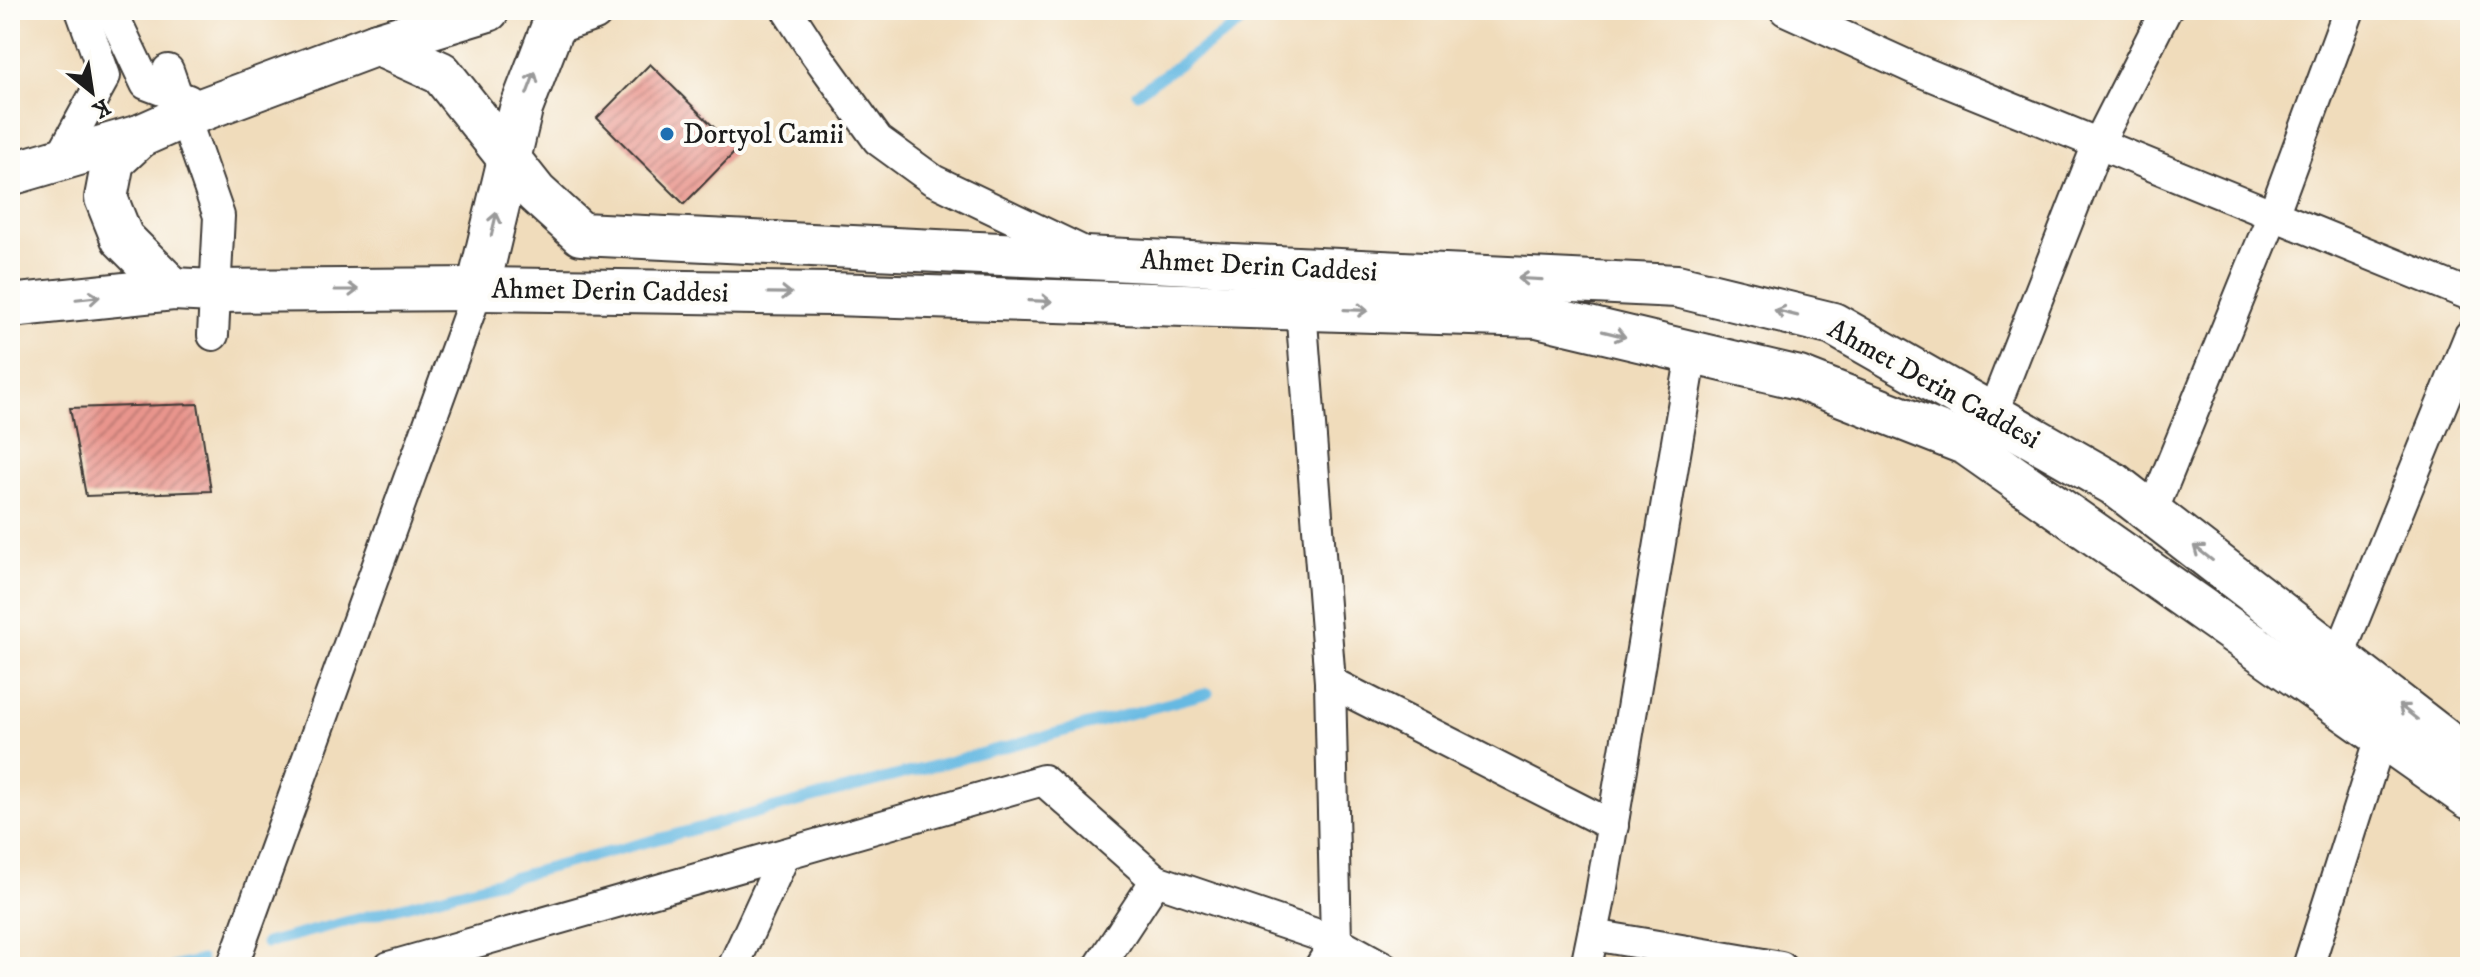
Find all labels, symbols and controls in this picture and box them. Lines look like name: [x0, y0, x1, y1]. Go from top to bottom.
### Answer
north arrow: [52, 52, 132, 132]
one-way arrow: [525, 71, 539, 96]
text: K: [87, 92, 115, 124]
place label: Dortyol Camii: [683, 117, 844, 152]
marker: Dortyol Camii: [658, 125, 676, 143]
one-way arrow: [487, 211, 502, 237]
street label: Ahmet Derin Caddesi: [1140, 242, 1378, 290]
street label: Ahmet Derin Caddesi: [491, 271, 729, 311]
one-way arrow: [1517, 271, 1544, 286]
one-way arrow: [333, 282, 360, 298]
one-way arrow: [766, 286, 793, 301]
one-way arrow: [74, 291, 100, 306]
one-way arrow: [1026, 293, 1053, 308]
one-way arrow: [1342, 303, 1369, 318]
one-way arrow: [1774, 304, 1800, 319]
street label: Ahmet Derin Caddesi: [1822, 311, 2046, 457]
one-way arrow: [1600, 327, 1626, 342]
one-way arrow: [2193, 544, 2214, 561]
one-way arrow: [2398, 704, 2419, 721]

